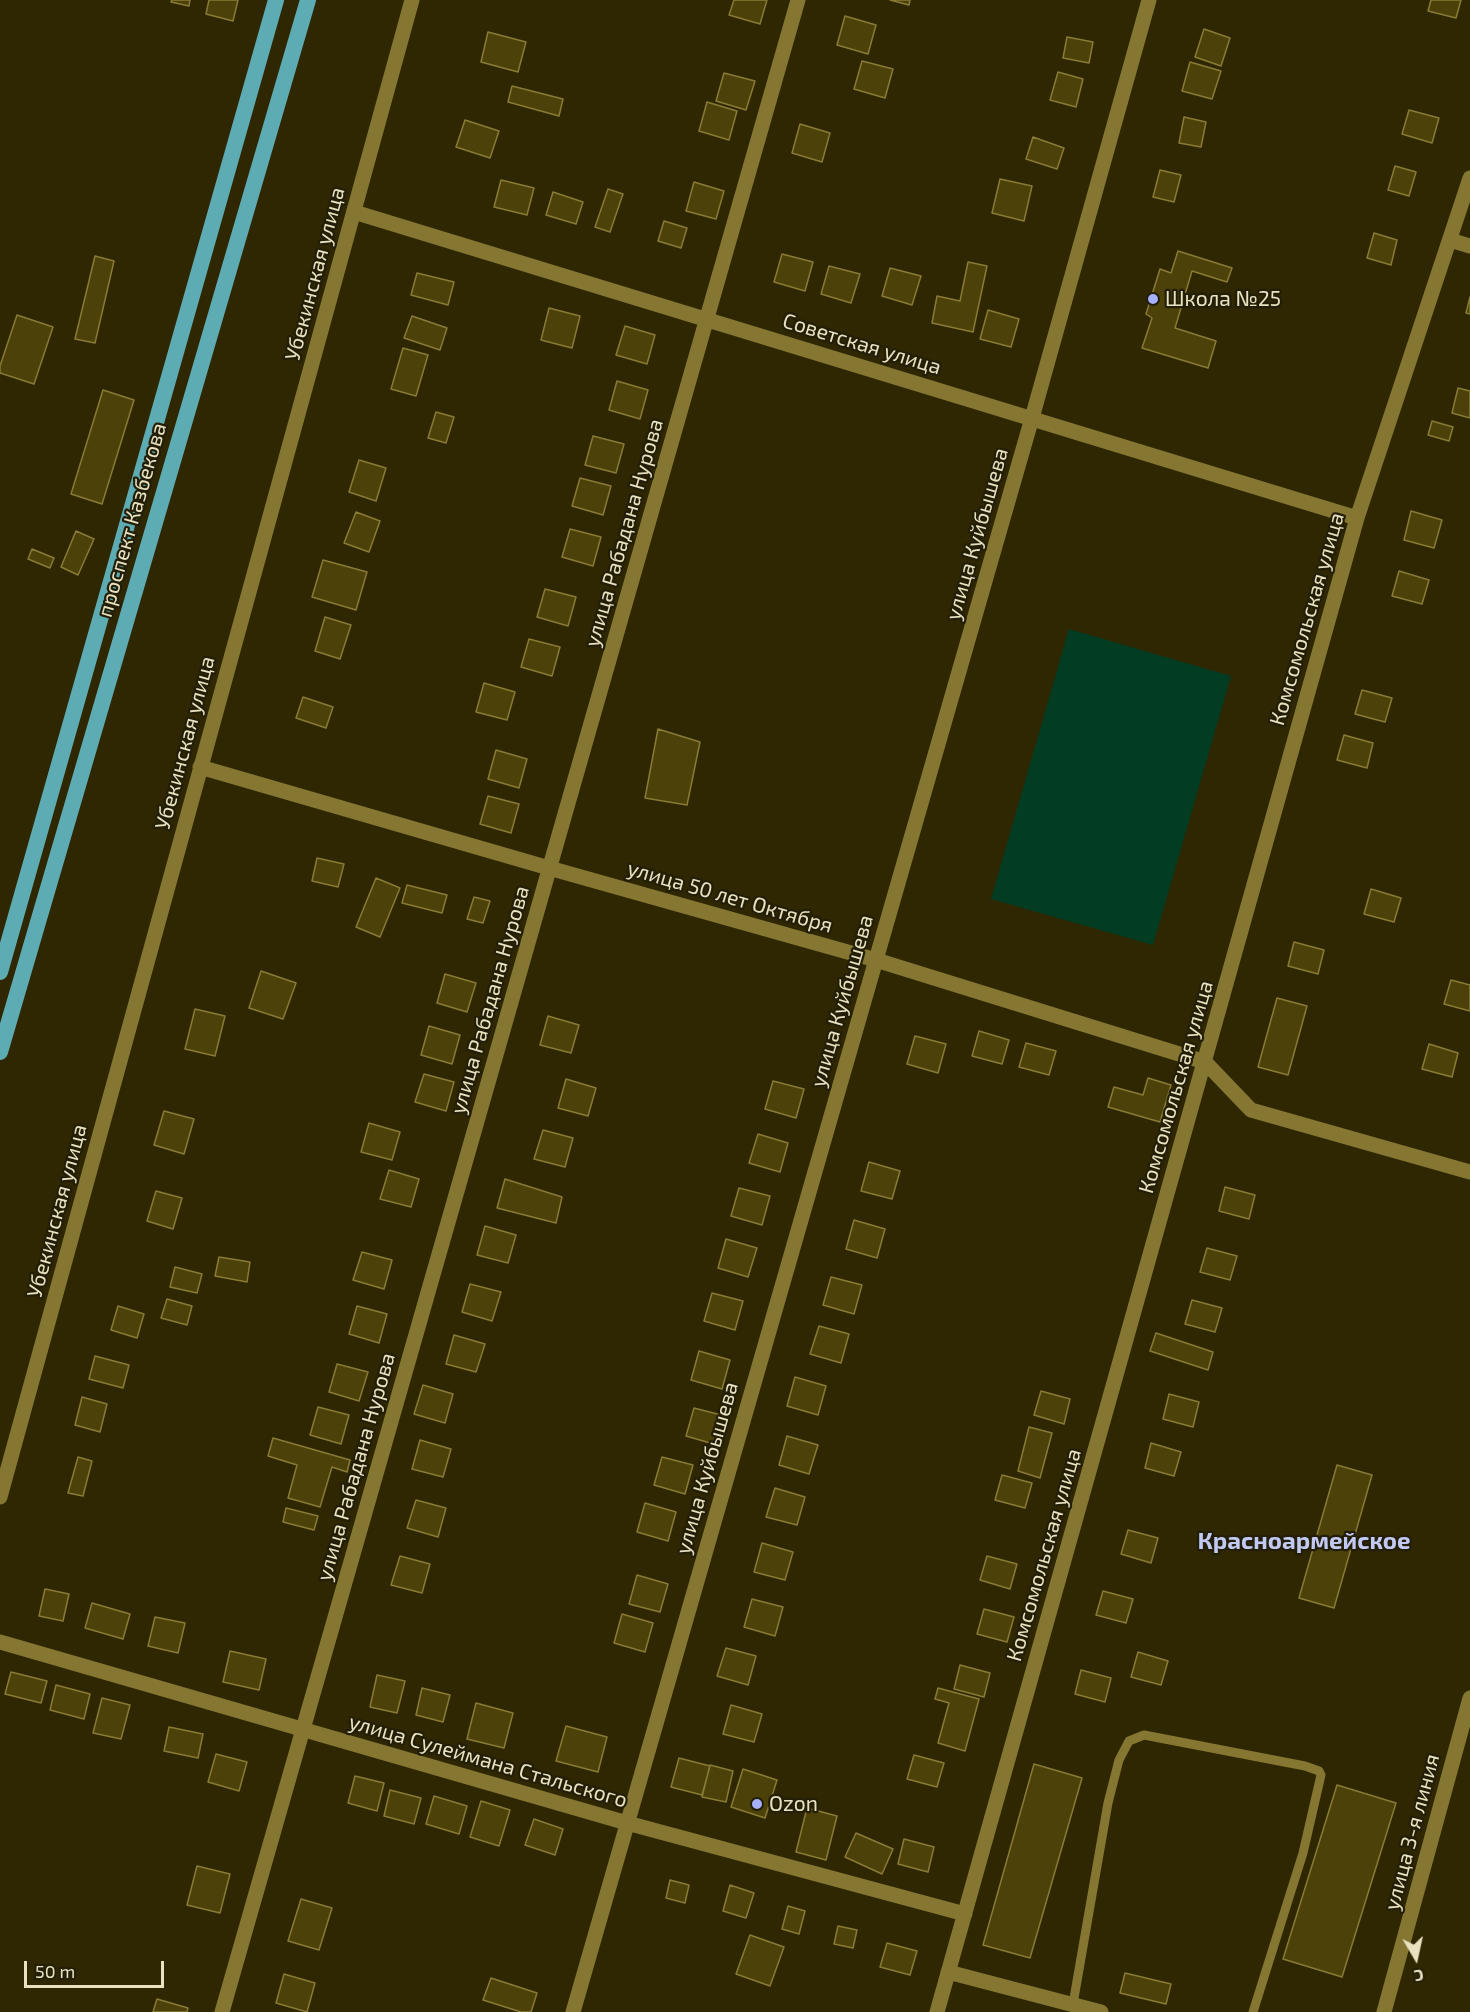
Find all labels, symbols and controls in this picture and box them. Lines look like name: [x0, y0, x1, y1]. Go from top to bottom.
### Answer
street label: Убекинская улица: [280, 185, 350, 363]
place label: Школа №25: [1165, 286, 1281, 312]
marker: Школа №25: [1146, 292, 1160, 306]
street label: Советская улица: [780, 308, 944, 380]
street label: улица Рабадана Нурова: [579, 416, 669, 650]
street label: проспект Казбекова: [92, 420, 172, 620]
street label: улица Куйбышева: [940, 445, 1014, 623]
street label: Комсомольская улица: [1265, 510, 1349, 728]
street label: Убекинская улица: [150, 654, 220, 832]
street label: улица 50 лет Октября: [624, 856, 836, 938]
street label: улица Рабадана Нурова: [445, 883, 535, 1117]
street label: улица Куйбышева: [805, 912, 879, 1090]
street label: Комсомольская улица: [1134, 978, 1218, 1196]
street label: Убекинская улица: [22, 1122, 92, 1300]
street label: улица Рабадана Нурова: [311, 1350, 401, 1584]
street label: улица Куйбышева: [670, 1379, 744, 1557]
street label: Комсомольская улица: [1002, 1446, 1086, 1664]
district label: Красноармейское: [1197, 1527, 1411, 1555]
street label: улица Сулеймана Стальского: [346, 1709, 630, 1813]
street label: улица 3-я линия: [1379, 1751, 1445, 1913]
place label: Ozon: [769, 1791, 818, 1817]
marker: Ozon: [750, 1797, 764, 1811]
north arrow: [1386, 1928, 1446, 1988]
scale bar: [27, 1949, 166, 1987]
text: 50 m: [35, 1960, 75, 1982]
text: С: [1413, 1966, 1425, 1986]

